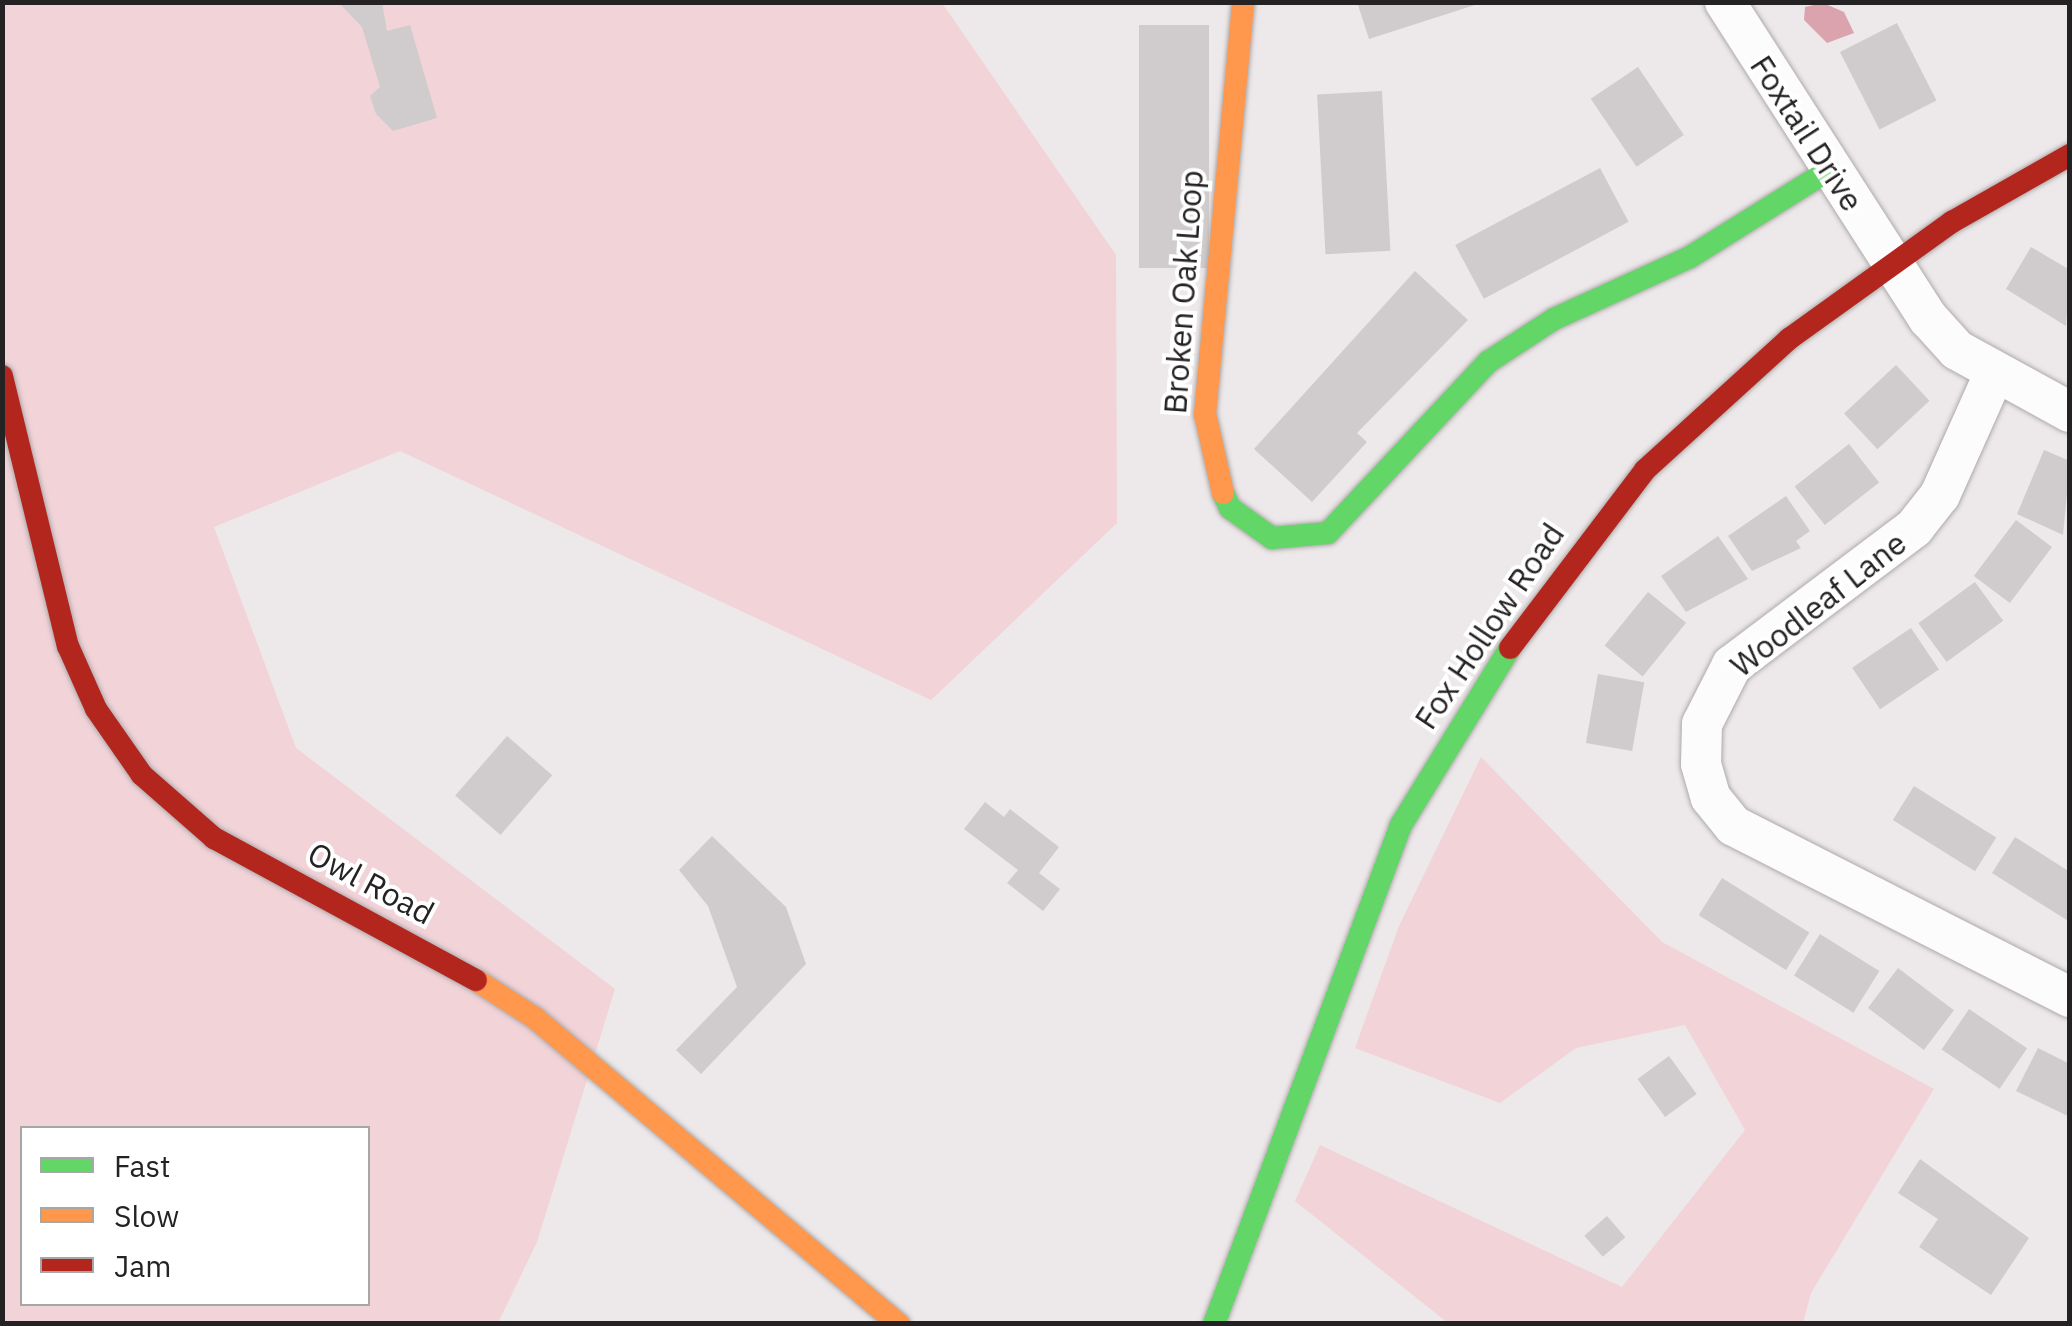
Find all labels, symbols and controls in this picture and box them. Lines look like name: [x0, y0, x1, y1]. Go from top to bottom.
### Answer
street label: Foxtail Drive: [1743, 48, 1871, 218]
street label: Broken Oak Loop: [1155, 169, 1211, 415]
street label: Fox Hollow Road: [1406, 516, 1572, 736]
street label: Woodleaf Lane: [1722, 523, 1914, 685]
street label: Owl Road: [301, 834, 441, 932]
legend: [20, 1126, 370, 1306]
text: Fast: [114, 1146, 171, 1185]
text: Slow: [114, 1196, 179, 1235]
text: Jam: [114, 1246, 172, 1285]

